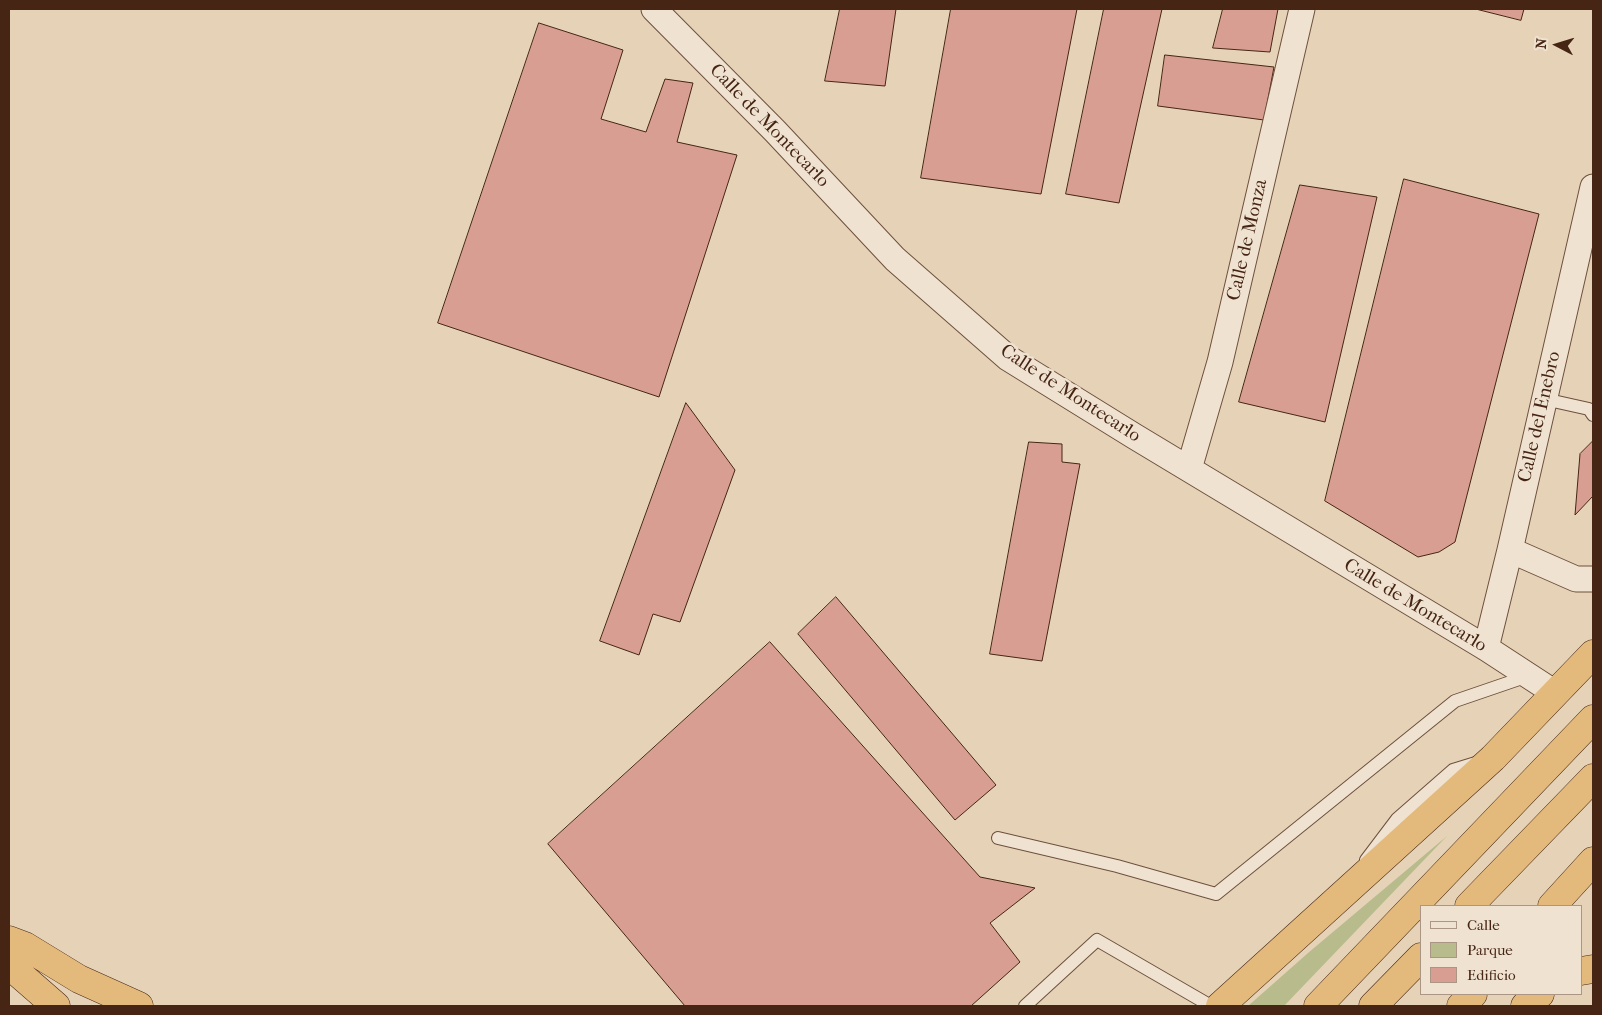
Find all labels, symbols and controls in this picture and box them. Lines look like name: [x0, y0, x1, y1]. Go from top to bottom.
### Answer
north arrow: [1532, 20, 1582, 70]
text: N: [1533, 38, 1550, 50]
street label: Calle de Montecarlo: [704, 60, 834, 192]
street label: Calle de Monza: [1223, 177, 1273, 303]
street label: Calle de Montecarlo: [996, 340, 1144, 448]
street label: Calle del Enebro: [1514, 349, 1566, 485]
street label: Calle de Montecarlo: [1339, 554, 1491, 658]
legend: [1420, 905, 1582, 995]
text: Calle: [1467, 916, 1500, 934]
text: Parque: [1467, 941, 1513, 959]
text: Edificio: [1467, 966, 1516, 984]

